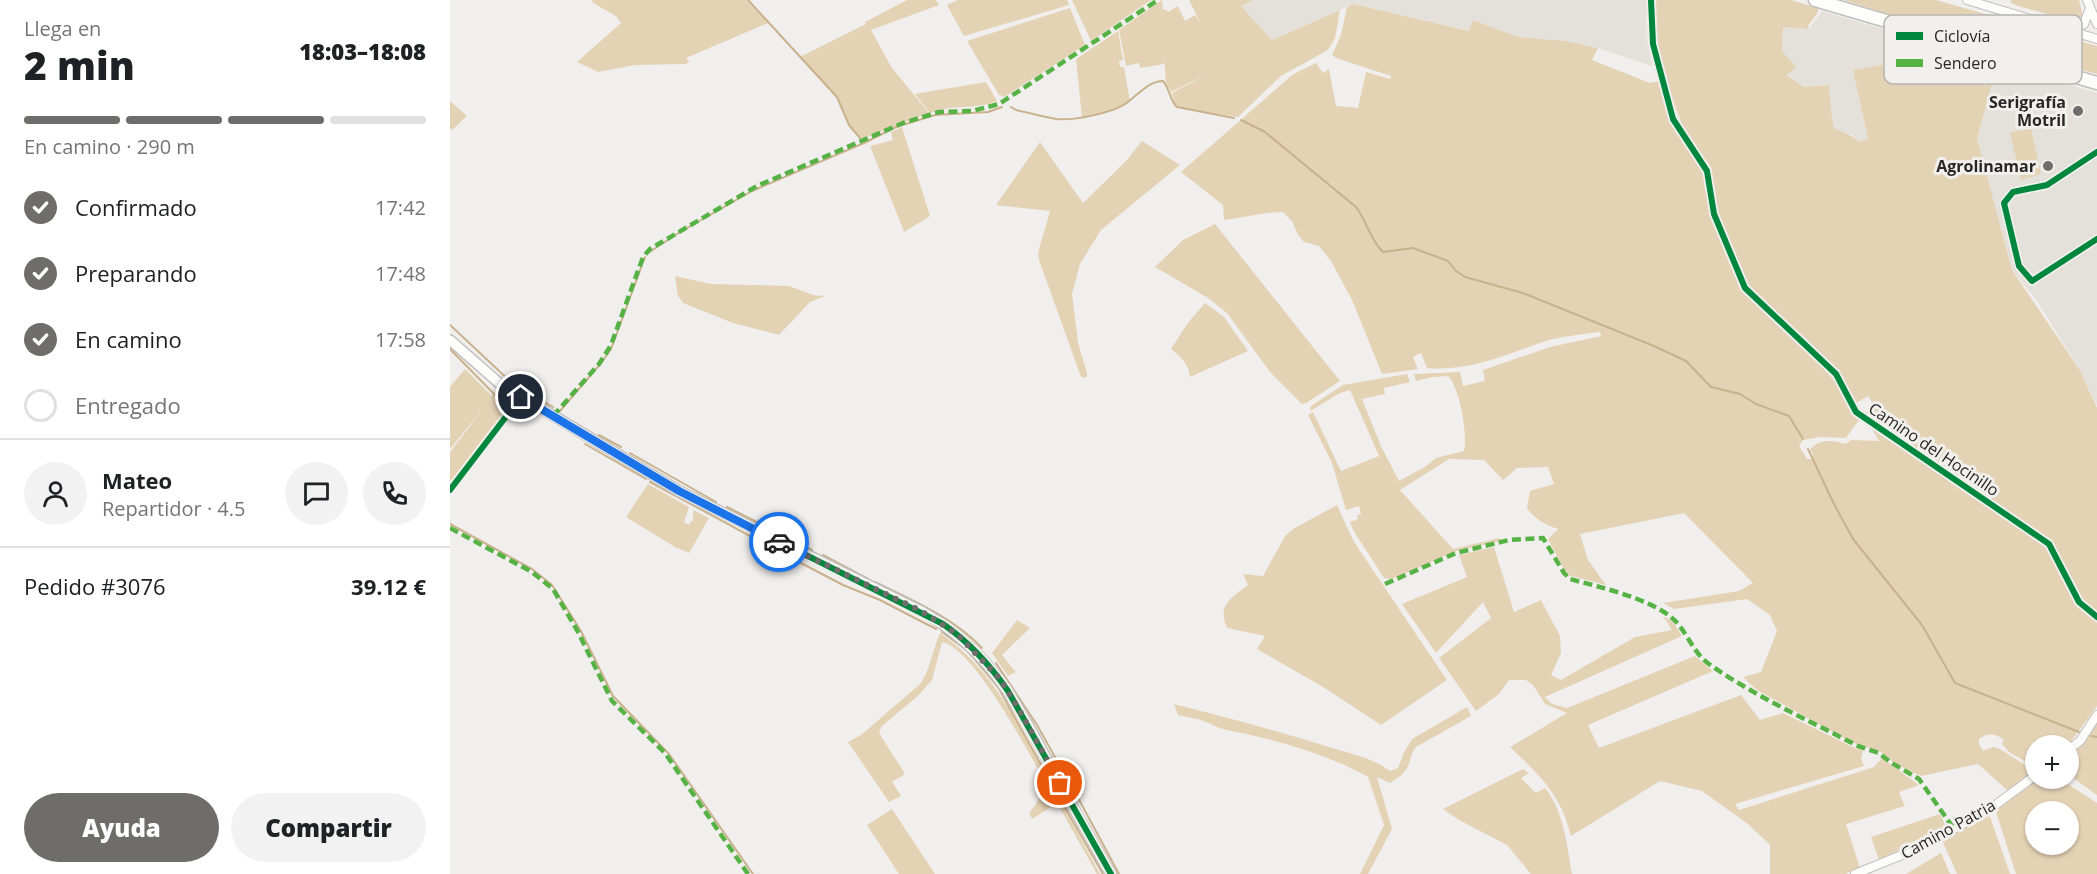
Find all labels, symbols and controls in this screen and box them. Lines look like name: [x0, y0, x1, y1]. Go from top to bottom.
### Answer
text: Llega en: [24, 15, 101, 42]
legend: [1884, 15, 2082, 84]
text: Ciclovía: [1934, 25, 1990, 47]
text: 18:03–18:08: [299, 36, 426, 66]
text: 2 min: [24, 38, 135, 91]
text: Sendero: [1934, 52, 1997, 74]
place label: Serigrafía Motril: [1989, 91, 2066, 131]
marker: Serigrafía Motril: [2071, 104, 2085, 118]
text: En camino · 290 m: [24, 133, 195, 160]
place label: Agrolinamar: [1936, 155, 2036, 177]
marker: Agrolinamar: [2041, 159, 2055, 173]
icon: check: [24, 191, 57, 224]
text: Confirmado: [75, 192, 197, 222]
text: 17:42: [375, 194, 426, 221]
icon: check: [24, 257, 57, 290]
text: Preparando: [75, 258, 197, 288]
text: 17:48: [375, 260, 426, 287]
icon: check: [24, 323, 57, 356]
text: En camino: [75, 324, 182, 354]
text: 17:58: [375, 326, 426, 353]
pin: [495, 371, 546, 422]
icon: home: [504, 380, 537, 413]
text: Entregado: [75, 390, 181, 420]
street label: Camino del Hocinillo: [1864, 397, 2004, 501]
button: person: [24, 462, 87, 525]
button: chat: [285, 462, 348, 525]
button: phone: [363, 462, 426, 525]
text: Mateo: [102, 465, 172, 495]
text: Repartidor · 4.5: [102, 495, 246, 522]
courier: [749, 512, 809, 572]
icon: car: [763, 526, 796, 559]
text: Pedido #3076: [24, 571, 166, 601]
text: 39.12 €: [351, 571, 426, 601]
map controls: [2025, 735, 2079, 855]
button: +: [2025, 735, 2079, 789]
pin: [1034, 757, 1085, 808]
icon: bag: [1043, 766, 1076, 799]
button: Ayuda: [24, 793, 219, 862]
button: Compartir: [231, 793, 426, 862]
street label: Camino Patria: [1897, 794, 1999, 864]
button: −: [2025, 801, 2079, 855]

